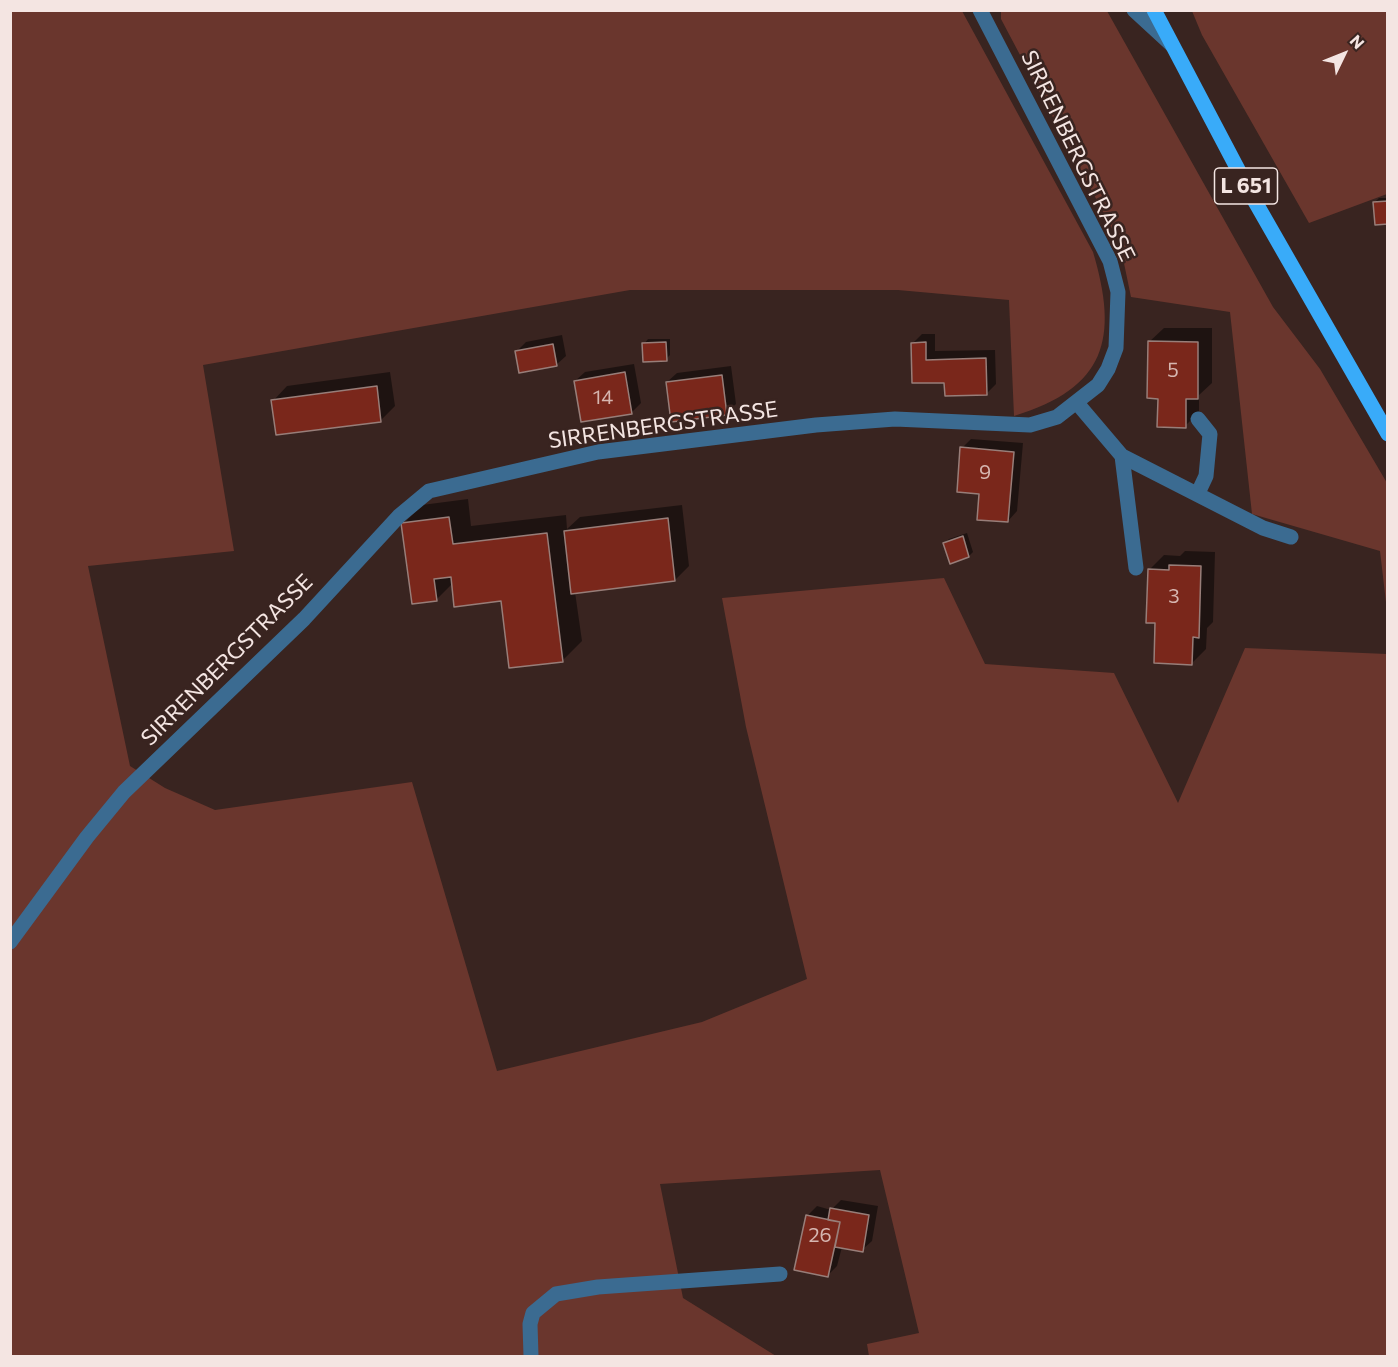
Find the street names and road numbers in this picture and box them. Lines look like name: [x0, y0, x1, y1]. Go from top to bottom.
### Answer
street label: SIRRENBERGSTRASSE: [1015, 46, 1141, 266]
road number: L 651: [1214, 168, 1278, 204]
street label: SIRRENBERGSTRASSE: [547, 396, 779, 454]
street label: SIRRENBERGSTRASSE: [136, 569, 318, 751]

